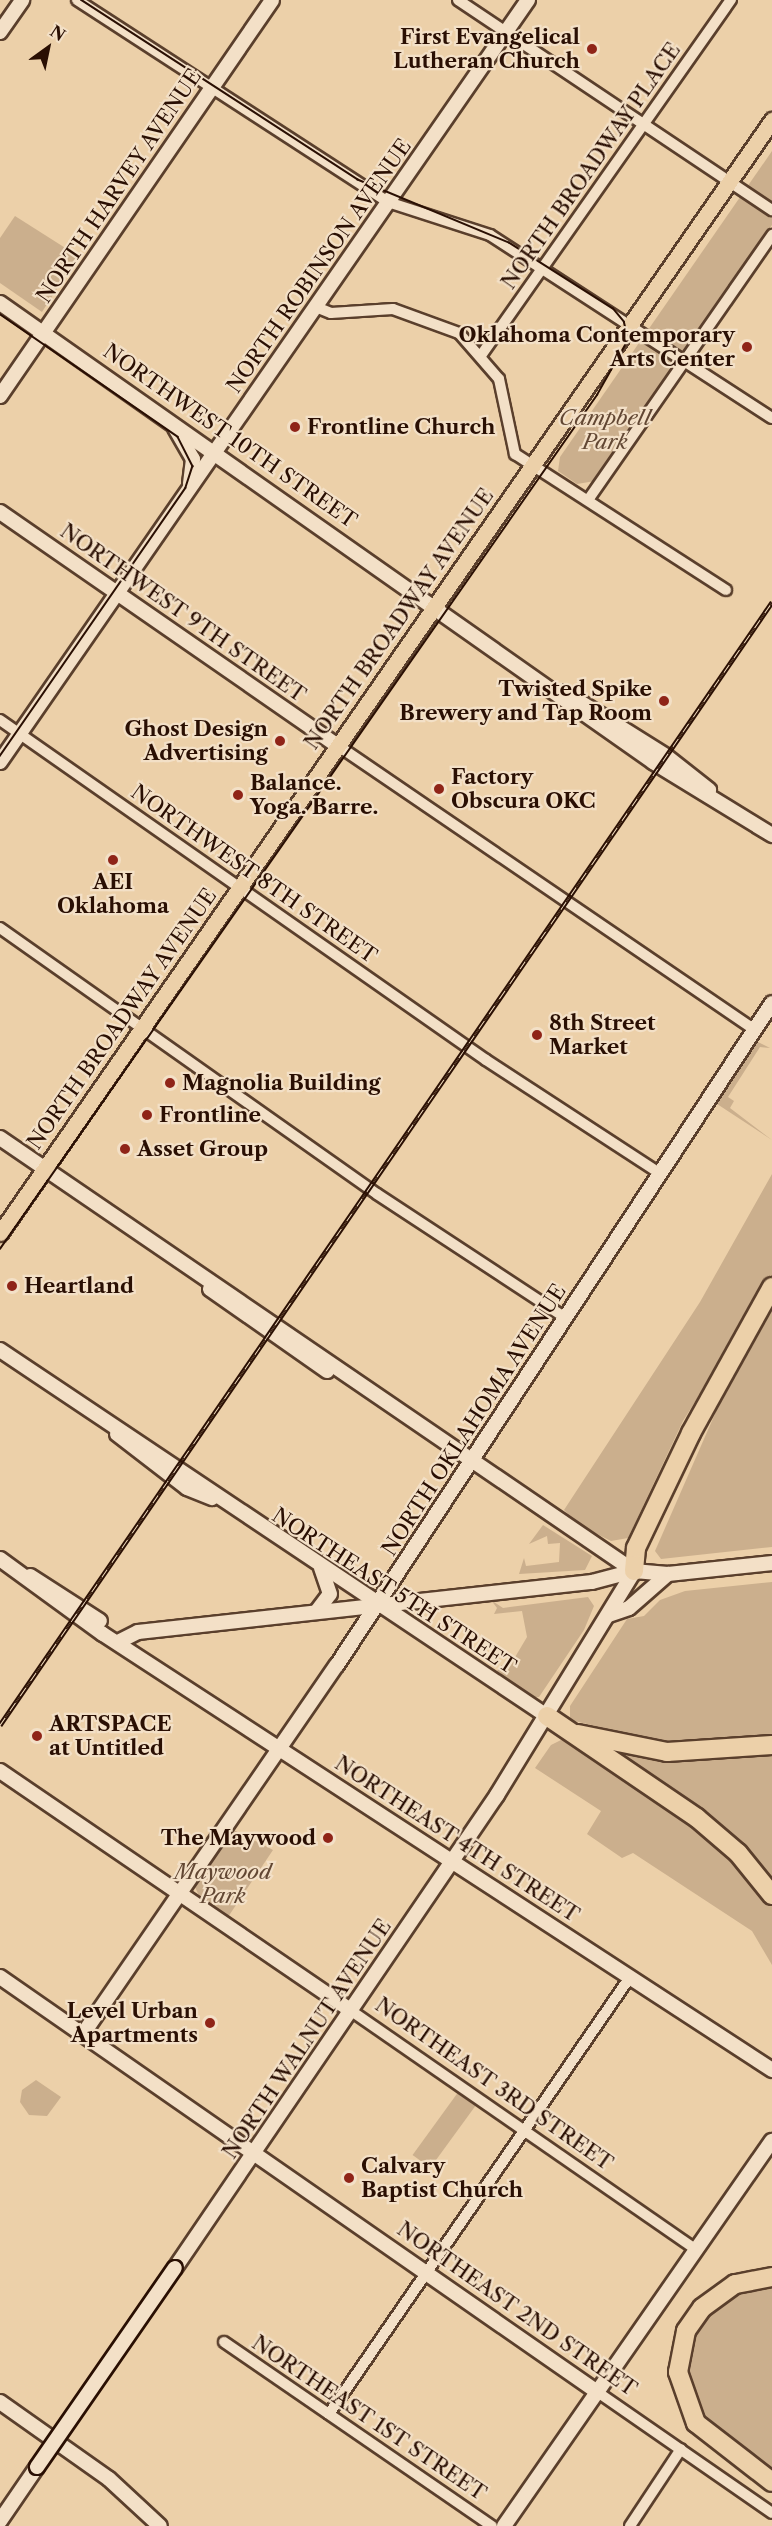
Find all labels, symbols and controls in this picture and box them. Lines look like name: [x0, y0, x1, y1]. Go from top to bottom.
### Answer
north arrow: [18, 18, 78, 78]
text: N: [47, 21, 69, 45]
place label: First Evangelical Lutheran Church: [393, 24, 580, 74]
street label: NORTH BROADWAY PLACE: [496, 38, 686, 294]
marker: First Evangelical Lutheran Church: [585, 42, 599, 56]
street label: NORTH HARVEY AVENUE: [31, 64, 207, 308]
street label: NORTH ROBINSON AVENUE: [221, 134, 417, 398]
place label: Oklahoma Contemporary Arts Center: [458, 322, 735, 372]
street label: NORTHWEST 10TH STREET: [98, 338, 362, 534]
marker: Oklahoma Contemporary Arts Center: [740, 340, 754, 354]
park label: Campbell Park: [559, 405, 651, 455]
place label: Frontline Church: [307, 414, 495, 440]
marker: Frontline Church: [288, 420, 302, 434]
street label: NORTH BROADWAY AVENUE: [299, 483, 499, 755]
street label: NORTHWEST 9TH STREET: [55, 518, 311, 708]
place label: Twisted Spike Brewery and Tap Room: [398, 676, 652, 726]
marker: Twisted Spike Brewery and Tap Room: [657, 694, 671, 708]
place label: Ghost Design Advertising: [125, 716, 268, 766]
marker: Ghost Design Advertising: [273, 734, 287, 748]
place label: Factory Obscura OKC: [451, 764, 596, 814]
place label: Balance. Yoga. Barre.: [250, 770, 378, 820]
street label: NORTHWEST 8TH STREET: [126, 779, 382, 969]
marker: Factory Obscura OKC: [432, 782, 446, 796]
marker: Balance. Yoga. Barre.: [231, 788, 245, 802]
marker: AEI Oklahoma: [106, 853, 120, 867]
place label: AEI Oklahoma: [57, 869, 169, 919]
street label: NORTH BROADWAY AVENUE: [22, 883, 222, 1155]
place label: 8th Street Market: [549, 1010, 655, 1060]
marker: 8th Street Market: [530, 1028, 544, 1042]
place label: Magnolia Building: [182, 1070, 381, 1096]
marker: Magnolia Building: [163, 1076, 177, 1090]
place label: Frontline: [159, 1102, 261, 1128]
marker: Frontline: [140, 1108, 154, 1122]
place label: Asset Group: [137, 1136, 268, 1162]
marker: Asset Group: [118, 1142, 132, 1156]
place label: Heartland: [24, 1273, 134, 1299]
marker: Heartland: [5, 1279, 19, 1293]
street label: NORTH OKLAHOMA AVENUE: [376, 1279, 572, 1561]
street label: NORTHEAST 5TH STREET: [267, 1503, 521, 1679]
place label: ARTSPACE at Untitled: [49, 1711, 172, 1761]
marker: ARTSPACE at Untitled: [30, 1729, 44, 1743]
street label: NORTHEAST 4TH STREET: [330, 1750, 584, 1928]
place label: The Maywood: [161, 1825, 316, 1851]
marker: The Maywood: [321, 1831, 335, 1845]
park label: Maywood Park: [175, 1859, 271, 1909]
street label: NORTH WALNUT AVENUE: [217, 1914, 397, 2164]
street label: NORTHEAST 3RD STREET: [370, 1992, 618, 2176]
place label: Level Urban Apartments: [67, 1998, 198, 2048]
marker: Level Urban Apartments: [203, 2016, 217, 2030]
place label: Calvary Baptist Church: [361, 2153, 523, 2203]
marker: Calvary Baptist Church: [342, 2171, 356, 2185]
street label: NORTHEAST 2ND STREET: [392, 2216, 642, 2402]
street label: NORTHEAST 1ST STREET: [247, 2330, 491, 2506]

